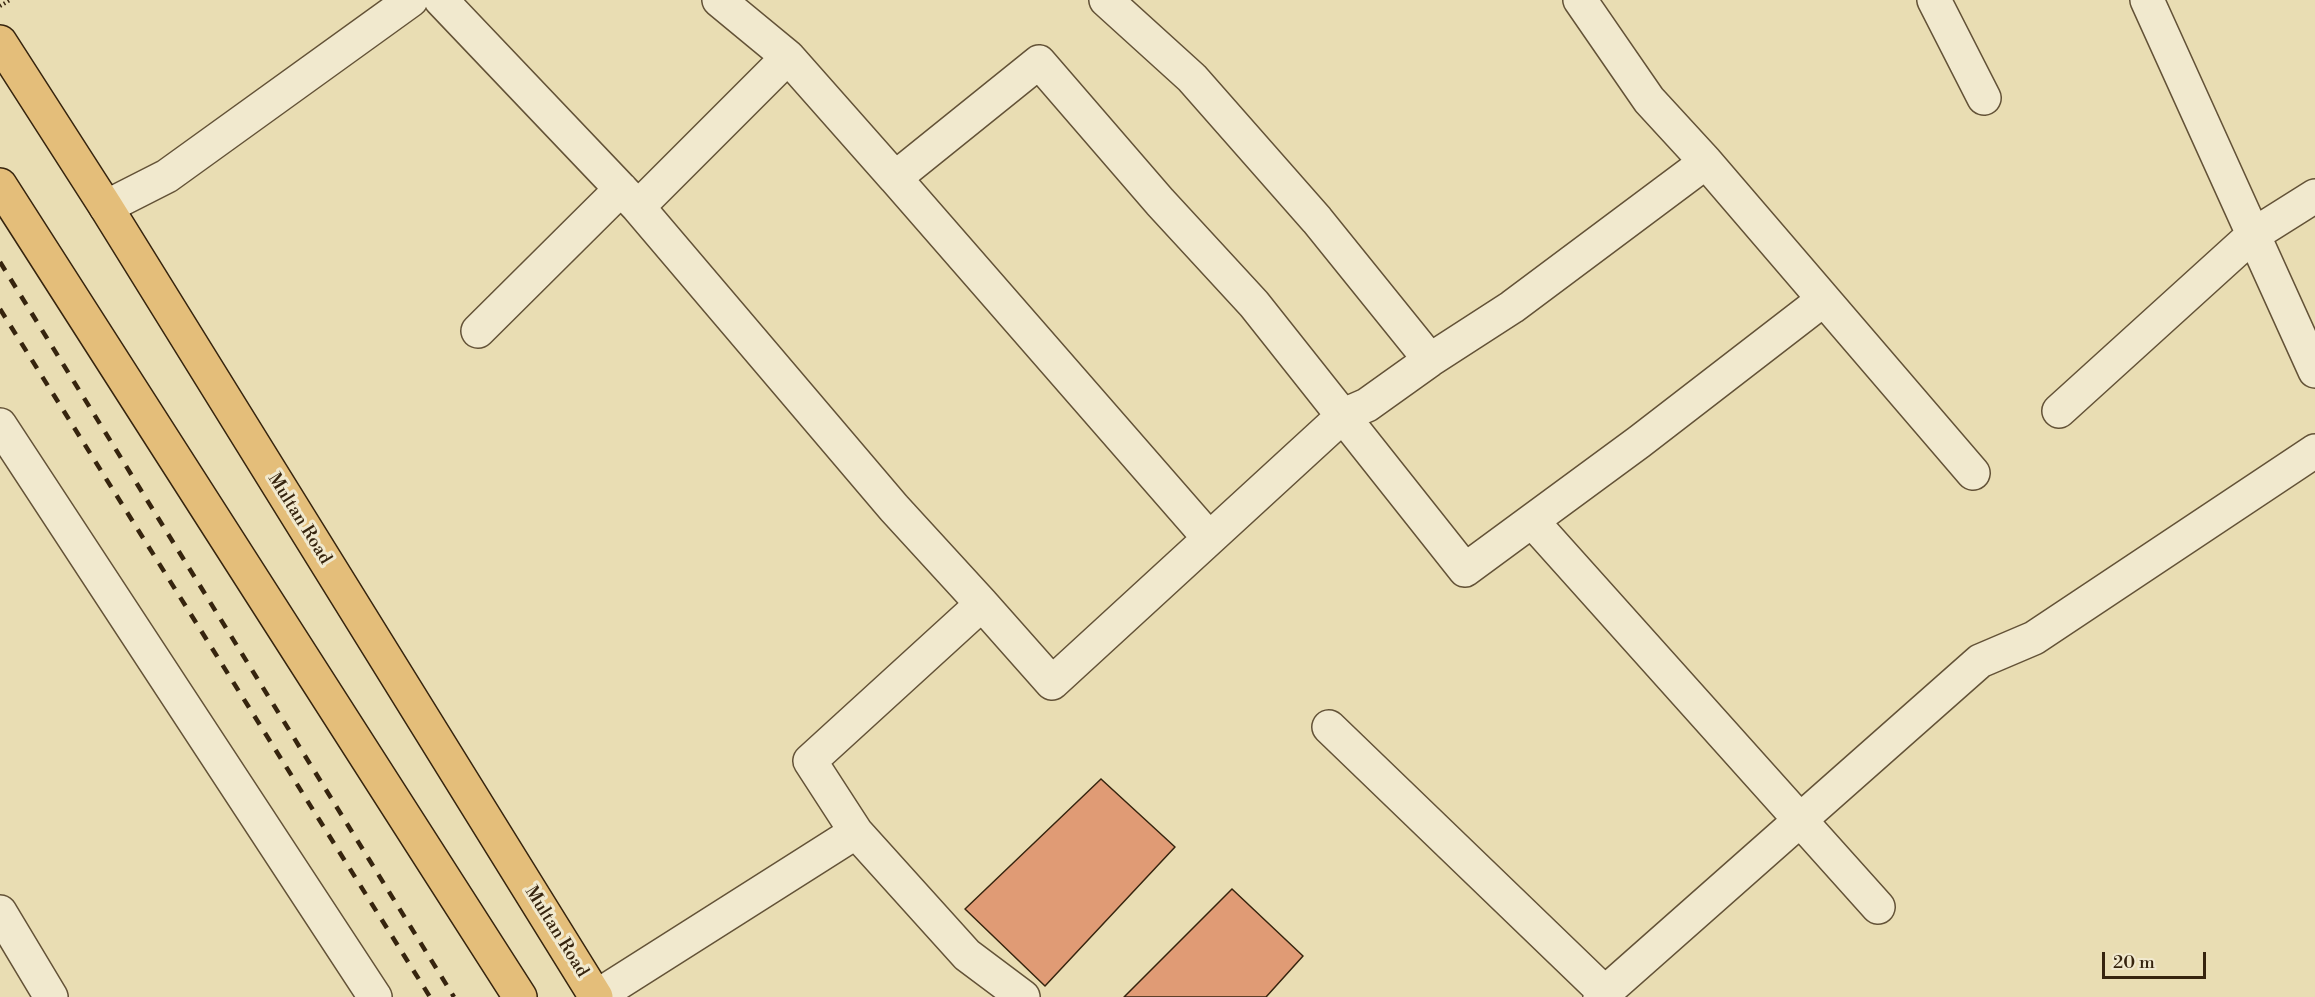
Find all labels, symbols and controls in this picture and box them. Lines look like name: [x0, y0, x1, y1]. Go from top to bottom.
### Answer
street label: Multan Road: [262, 469, 336, 569]
street label: Multan Road: [519, 882, 593, 982]
scale bar: [2105, 940, 2208, 978]
text: 20 m: [2113, 951, 2155, 974]

